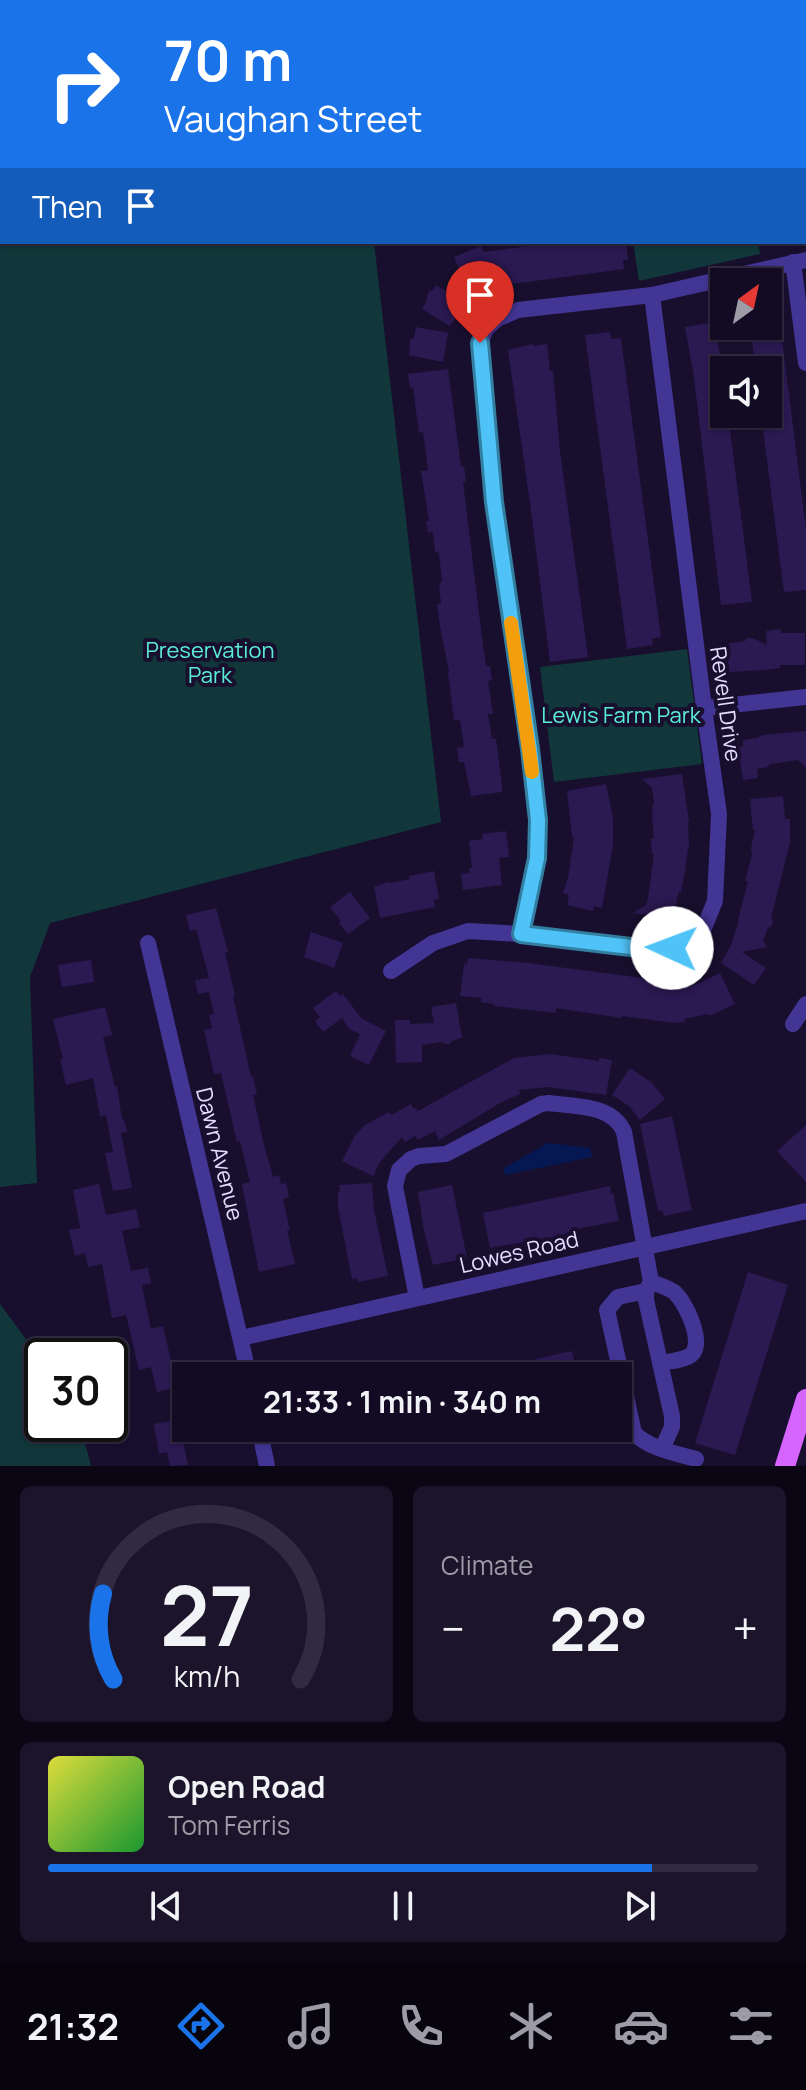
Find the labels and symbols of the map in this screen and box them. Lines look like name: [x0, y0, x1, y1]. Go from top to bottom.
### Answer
pin: [446, 261, 514, 343]
north arrow: [710, 268, 782, 340]
park label: Preservation Park: [146, 635, 274, 690]
street label: Revell Drive: [703, 644, 749, 764]
park label: Lewis Farm Park: [541, 700, 702, 730]
position arrow: [630, 906, 714, 990]
street label: Dawn Avenue: [189, 1084, 251, 1224]
street label: Lowes Road: [457, 1224, 581, 1280]
speed limit sign: 30: [24, 1338, 128, 1442]

